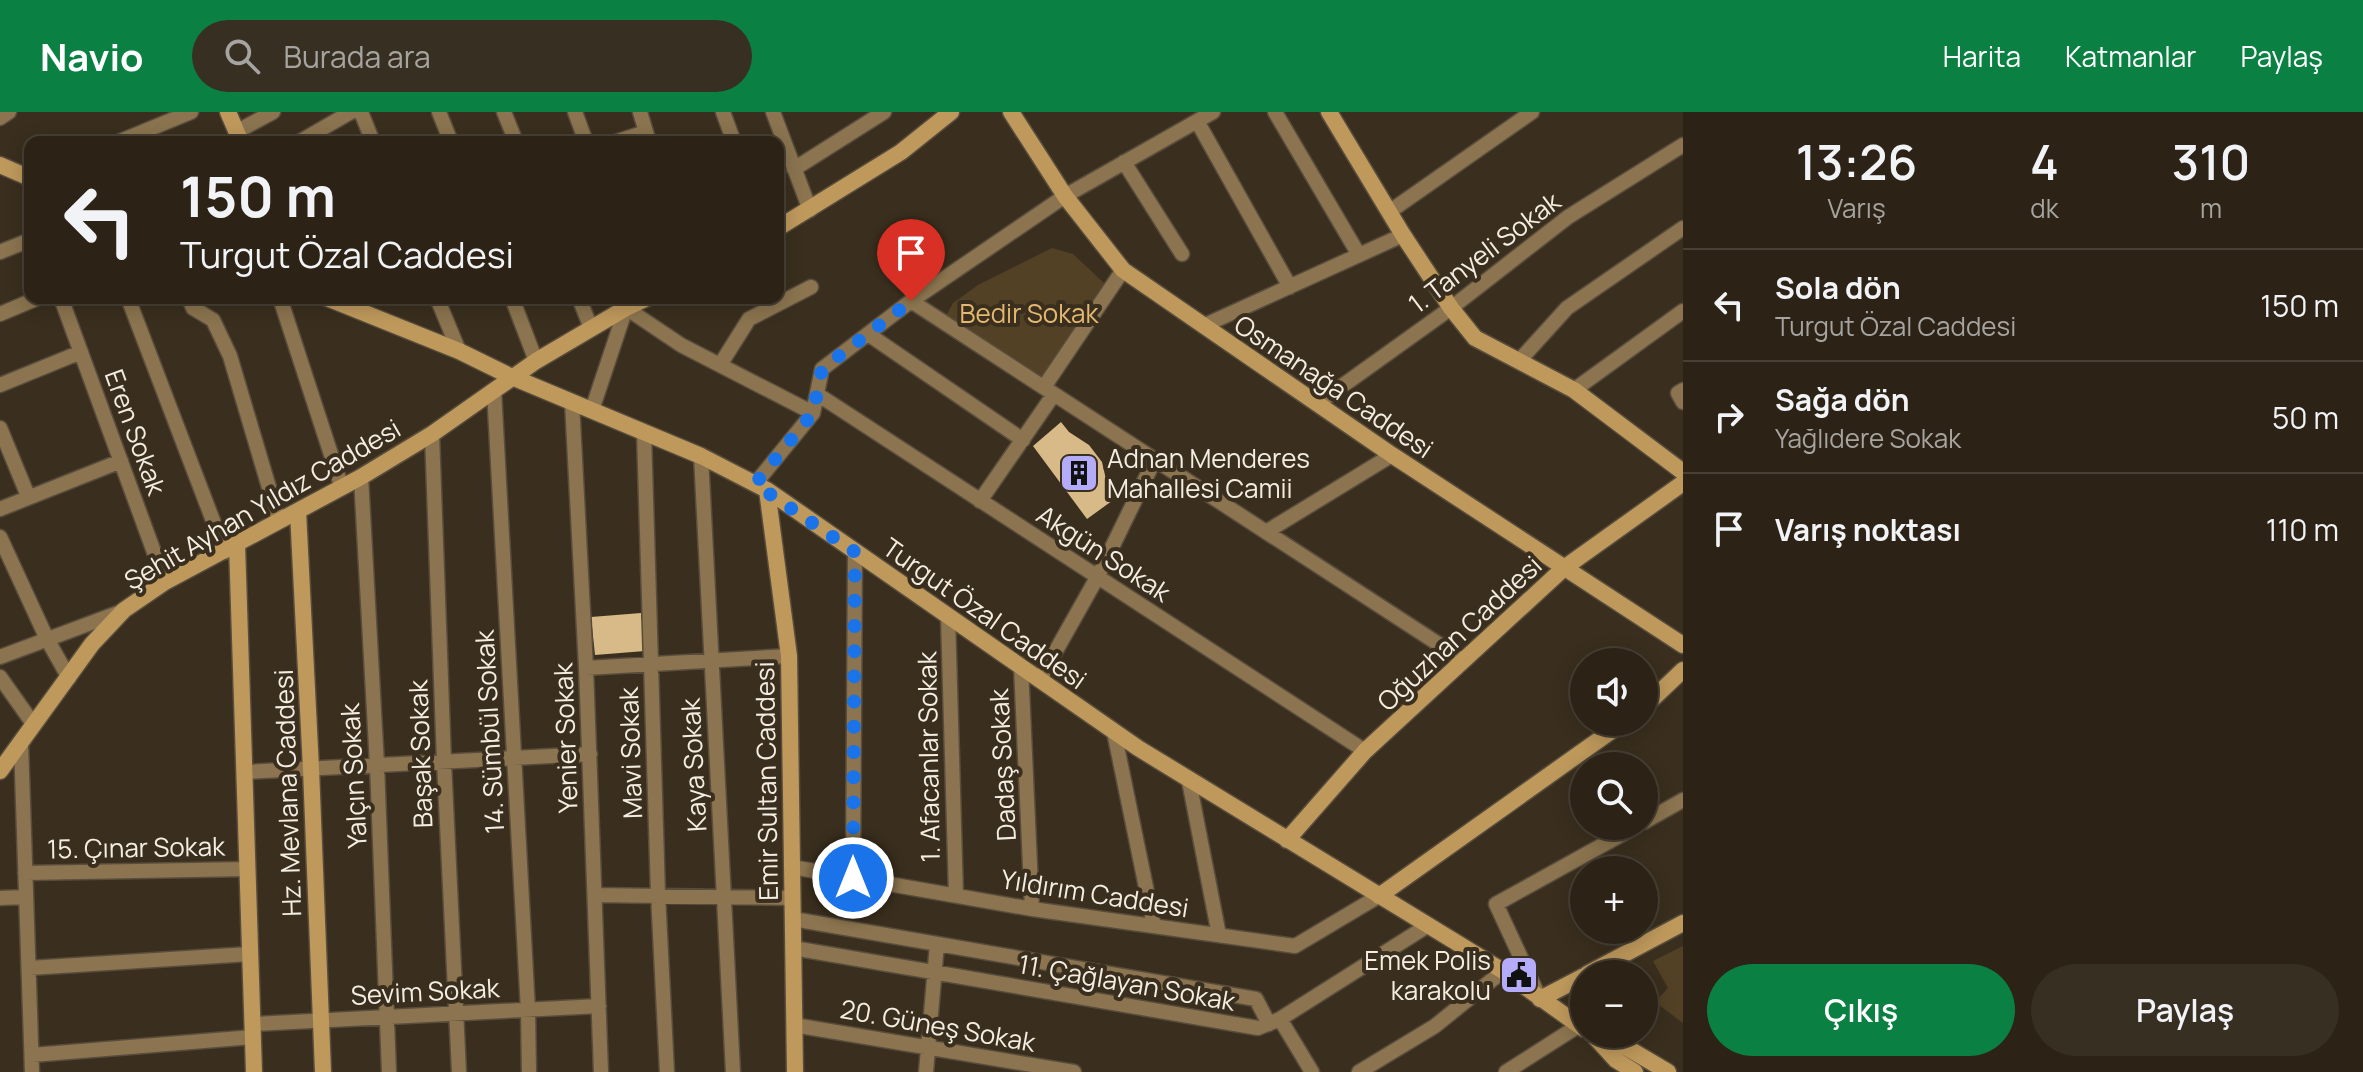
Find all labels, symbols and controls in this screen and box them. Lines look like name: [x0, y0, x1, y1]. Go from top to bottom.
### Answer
search box: [192, 20, 752, 92]
text: Navio: [40, 30, 144, 82]
icon: search: [220, 34, 264, 78]
text: Burada ara: [284, 36, 431, 77]
text: Harita: [1943, 37, 2021, 75]
text: Katmanlar: [2065, 37, 2196, 75]
text: Paylaş: [2240, 37, 2323, 75]
text: 13:26: [1796, 129, 1917, 194]
text: 4: [2030, 129, 2059, 194]
text: 310: [2172, 129, 2250, 194]
text: 150 m: [180, 157, 336, 234]
icon: left: [48, 168, 152, 272]
street label: 1. Tanyeli Sokak: [1401, 182, 1568, 321]
text: Varış: [1827, 190, 1886, 226]
text: dk: [2030, 190, 2059, 226]
text: m: [2200, 190, 2222, 226]
pin: [877, 219, 945, 301]
text: Turgut Özal Caddesi: [180, 230, 514, 279]
icon: arrive: [889, 231, 933, 275]
text: Sola dön: [1775, 267, 1901, 308]
icon: left: [1707, 283, 1751, 327]
text: 150 m: [2260, 285, 2339, 326]
park label: Bedir Sokak: [960, 295, 1100, 331]
street label: Osmanağa Caddesi: [1227, 306, 1441, 466]
text: Turgut Özal Caddesi: [1775, 308, 2016, 344]
street label: Eren Sokak: [97, 364, 176, 501]
text: Sağa dön: [1775, 379, 1910, 420]
icon: right: [1707, 395, 1751, 439]
text: 50 m: [2272, 397, 2339, 438]
street label: Şehit Ayhan Yıldız Caddesi: [117, 410, 407, 598]
text: Yağlıdere Sokak: [1775, 420, 1961, 456]
place label: Adnan Menderes Mahallesi Camii: [1107, 440, 1310, 506]
building icon: Adnan Menderes Mahallesi Camii: [1058, 452, 1100, 494]
street label: Akgün Sokak: [1030, 496, 1179, 610]
icon: arrive: [1707, 507, 1751, 551]
text: Varış noktası: [1775, 509, 1961, 550]
text: 110 m: [2266, 509, 2339, 550]
street label: Turgut Özal Caddesi: [876, 529, 1094, 697]
street label: Oğuzhan Caddesi: [1369, 547, 1549, 719]
street label: 14. Sümbül Sokak: [466, 628, 512, 835]
map controls: [1570, 648, 1658, 1048]
button: sound: [1570, 648, 1658, 736]
street label: 1. Afacanlar Sokak: [908, 650, 948, 863]
street label: Yenier Sokak: [544, 661, 586, 814]
street label: Emir Sultan Caddesi: [746, 661, 786, 901]
street label: Hz. Mevlana Caddesi: [265, 669, 309, 917]
street label: Başak Sokak: [399, 678, 441, 829]
street label: Mavi Sokak: [610, 685, 650, 820]
street label: Dadaş Sokak: [980, 687, 1024, 842]
street label: Kaya Sokak: [671, 696, 714, 833]
street label: Yalçın Sokak: [331, 701, 375, 849]
button: search: [1570, 752, 1658, 840]
street label: 15. Çınar Sokak: [47, 827, 226, 867]
position arrow: [811, 836, 895, 920]
button: +: [1570, 856, 1658, 944]
street label: Yıldırım Caddesi: [999, 860, 1191, 926]
place label: Emek Polis karakolu: [1364, 942, 1491, 1008]
street label: 11. Çağlayan Sokak: [1016, 945, 1239, 1019]
public building icon: Emek Polis karakolu: [1498, 954, 1540, 996]
button: −: [1570, 960, 1658, 1048]
button: Çıkış: [1707, 964, 2015, 1056]
button: Paylaş: [2031, 964, 2339, 1056]
street label: Sevim Sokak: [350, 969, 501, 1013]
street label: 20. Güneş Sokak: [838, 990, 1039, 1060]

